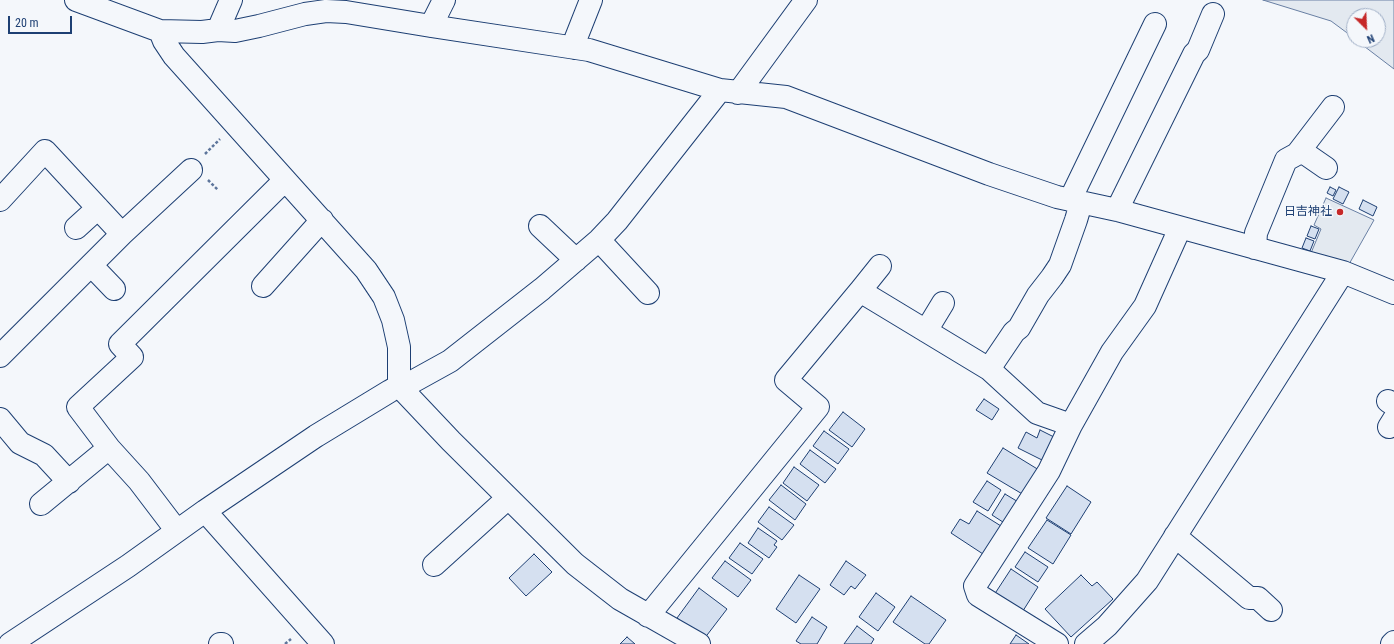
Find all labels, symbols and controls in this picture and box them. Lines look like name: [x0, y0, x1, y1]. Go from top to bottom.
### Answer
scale bar: [10, 8, 74, 34]
north arrow: [1346, 8, 1386, 48]
text: 20 m: [15, 16, 39, 30]
text: N: [1365, 31, 1376, 46]
place label: 日吉神社: [1284, 205, 1332, 219]
marker: 日吉神社: [1335, 207, 1345, 217]

